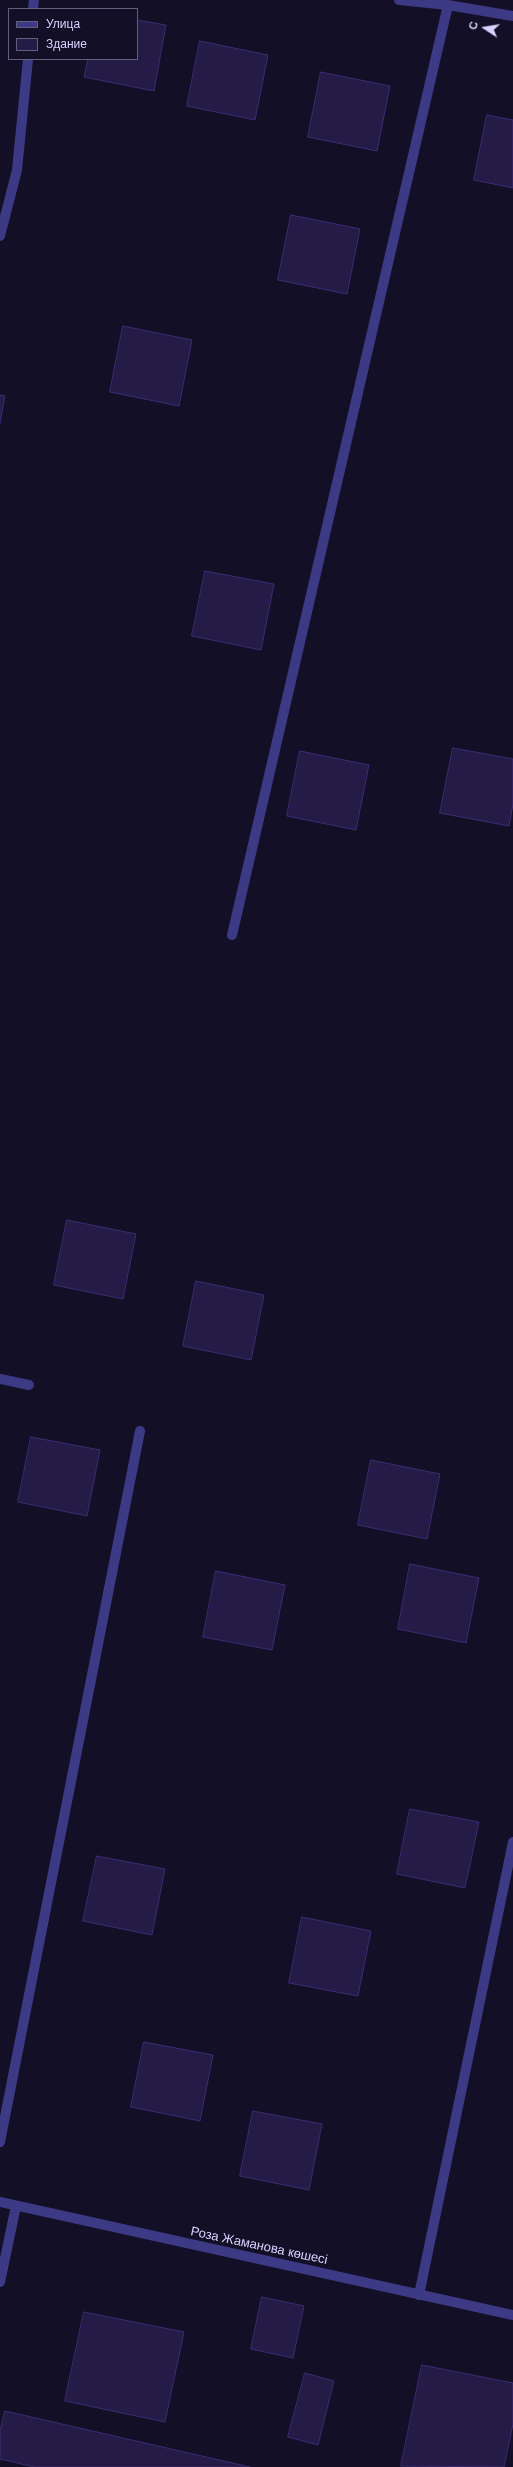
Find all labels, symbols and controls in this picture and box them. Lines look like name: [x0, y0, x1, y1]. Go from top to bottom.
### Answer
legend: [8, 8, 138, 60]
north arrow: [465, 8, 505, 48]
text: Улица: [46, 17, 80, 31]
text: С: [467, 20, 480, 31]
text: Здание: [46, 37, 87, 51]
street label: Роза Жаманова көшесі: [189, 2224, 329, 2268]

